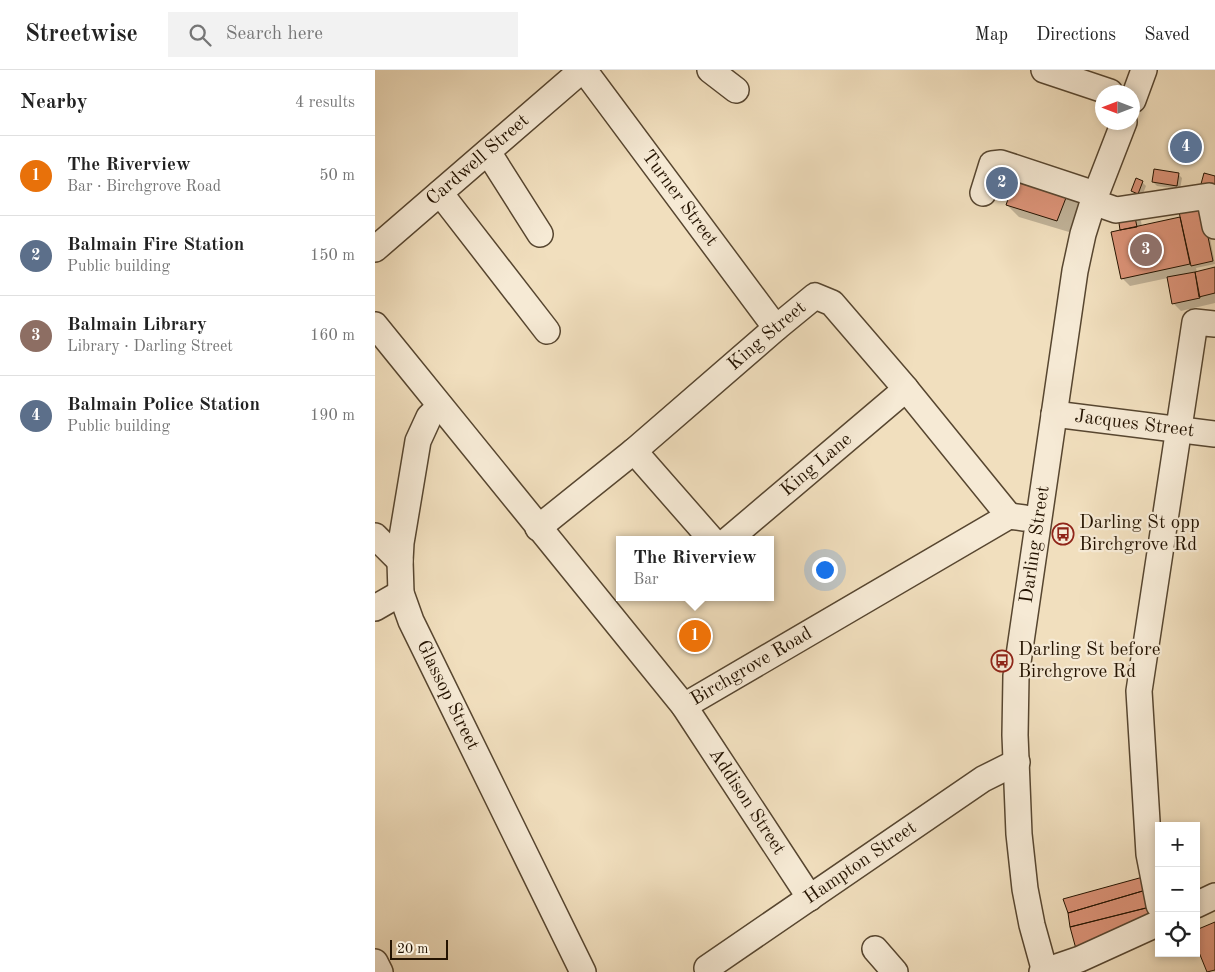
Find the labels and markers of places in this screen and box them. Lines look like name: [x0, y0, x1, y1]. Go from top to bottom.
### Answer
pin: 4: [1170, 128, 1202, 166]
pin: 2: [986, 164, 1018, 202]
pin: 3: [1130, 231, 1162, 269]
place label: Darling St opp Birchgrove Rd: [1079, 514, 1200, 555]
bus stop icon: Darling St opp Birchgrove Rd: [1051, 522, 1075, 546]
pin: 1: [679, 617, 711, 655]
place label: Darling St before Birchgrove Rd: [1018, 641, 1161, 682]
bus stop icon: Darling St before Birchgrove Rd: [990, 649, 1014, 673]

